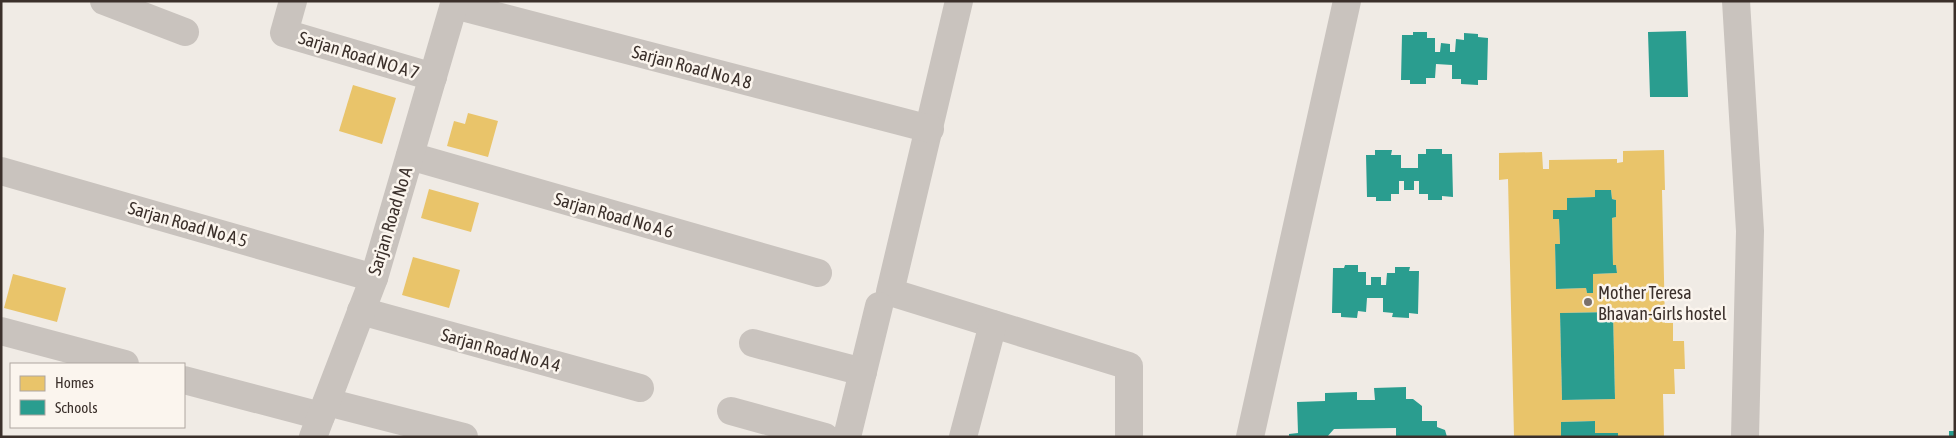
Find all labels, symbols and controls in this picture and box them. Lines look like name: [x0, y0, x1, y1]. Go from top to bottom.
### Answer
street label: Sarjan Road NO A 7: [296, 27, 422, 83]
street label: Sarjan Road No A 8: [630, 41, 754, 93]
street label: Sarjan Road No A: [364, 164, 416, 278]
street label: Sarjan Road No A 6: [552, 188, 676, 242]
street label: Sarjan Road No A 5: [126, 197, 250, 251]
place label: Mother Teresa Bhavan-Girls hostel: [1598, 282, 1727, 324]
marker: Mother Teresa Bhavan-Girls hostel: [1582, 296, 1594, 308]
street label: Sarjan Road No A 4: [439, 324, 563, 376]
legend: [10, 363, 185, 428]
text: Homes: [55, 374, 94, 391]
text: Schools: [55, 399, 98, 416]

